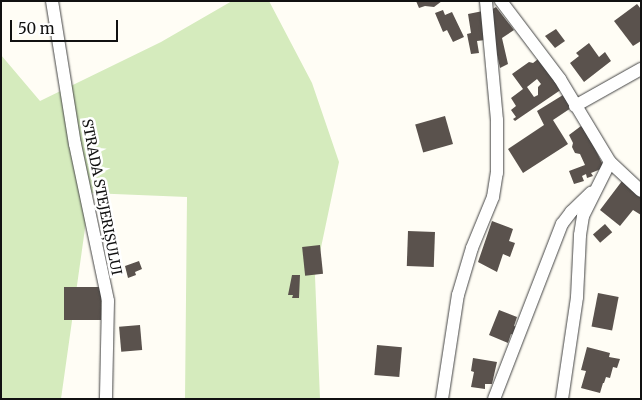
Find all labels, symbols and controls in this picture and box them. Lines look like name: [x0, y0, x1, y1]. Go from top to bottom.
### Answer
scale bar: [12, 10, 120, 42]
text: 50 m: [18, 19, 55, 38]
street label: STRADA STEJERIȘULUI: [79, 117, 125, 277]

